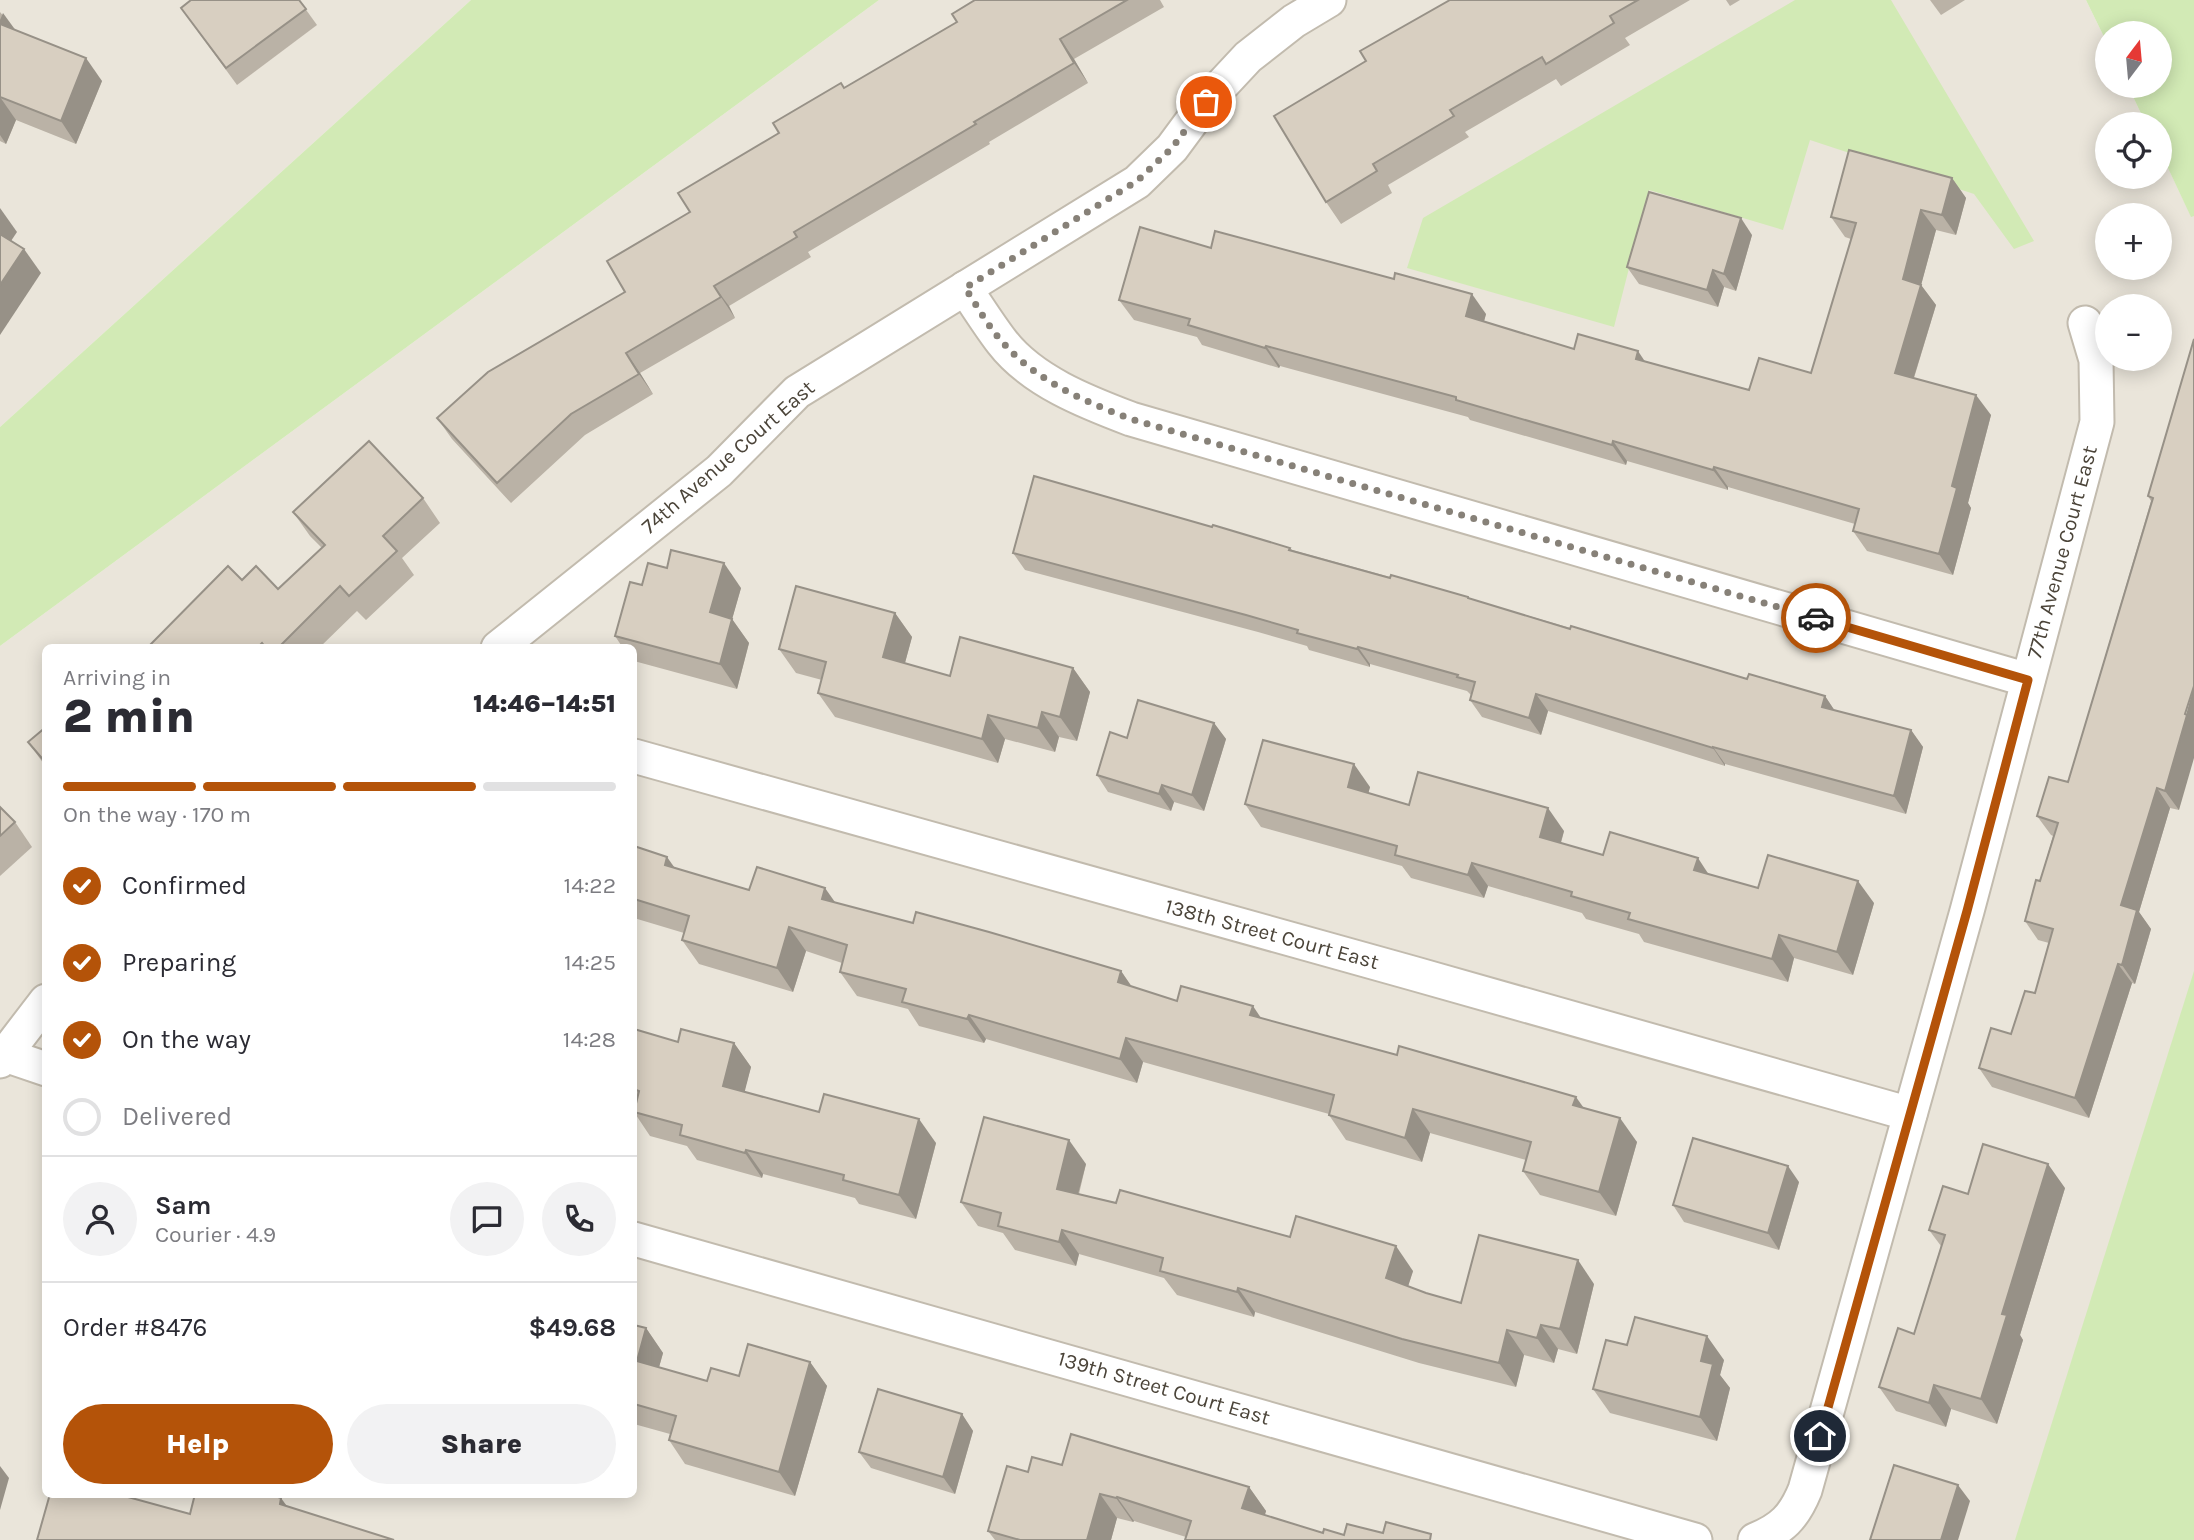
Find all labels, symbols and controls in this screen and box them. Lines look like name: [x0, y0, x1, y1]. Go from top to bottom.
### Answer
north arrow: [2095, 21, 2172, 98]
map controls: [2095, 21, 2172, 371]
pin: [1176, 72, 1236, 132]
icon: bag: [1187, 83, 1225, 121]
button: locate: [2095, 112, 2172, 189]
button: +: [2095, 203, 2172, 280]
button: −: [2095, 294, 2172, 371]
street label: 74th Avenue Court East: [637, 375, 819, 539]
street label: 77th Avenue Court East: [2022, 443, 2102, 661]
courier: [1781, 583, 1851, 653]
icon: car: [1797, 599, 1835, 637]
text: Arriving in: [63, 664, 171, 691]
text: 14:46–14:51: [473, 688, 616, 719]
text: 2 min: [63, 690, 195, 744]
text: On the way · 170 m: [63, 801, 251, 828]
icon: check: [63, 867, 101, 905]
text: Confirmed: [122, 870, 247, 901]
text: 14:22: [564, 872, 616, 899]
street label: 138th Street Court East: [1163, 894, 1382, 974]
icon: check: [63, 944, 101, 982]
text: Preparing: [122, 947, 236, 978]
text: 14:25: [564, 949, 616, 976]
icon: check: [63, 1021, 101, 1059]
text: On the way: [122, 1024, 251, 1055]
text: 14:28: [563, 1026, 616, 1053]
text: Delivered: [122, 1101, 232, 1132]
button: person: [63, 1182, 137, 1256]
button: chat: [450, 1182, 524, 1256]
button: phone: [542, 1182, 616, 1256]
text: Sam: [155, 1190, 211, 1221]
text: Courier · 4.9: [155, 1221, 276, 1248]
text: Order #8476: [63, 1312, 207, 1343]
text: $49.68: [529, 1312, 616, 1343]
street label: 139th Street Court East: [1055, 1346, 1273, 1430]
button: Help: [63, 1404, 333, 1484]
button: Share: [347, 1404, 616, 1484]
pin: [1790, 1406, 1850, 1466]
icon: home: [1801, 1417, 1839, 1455]

